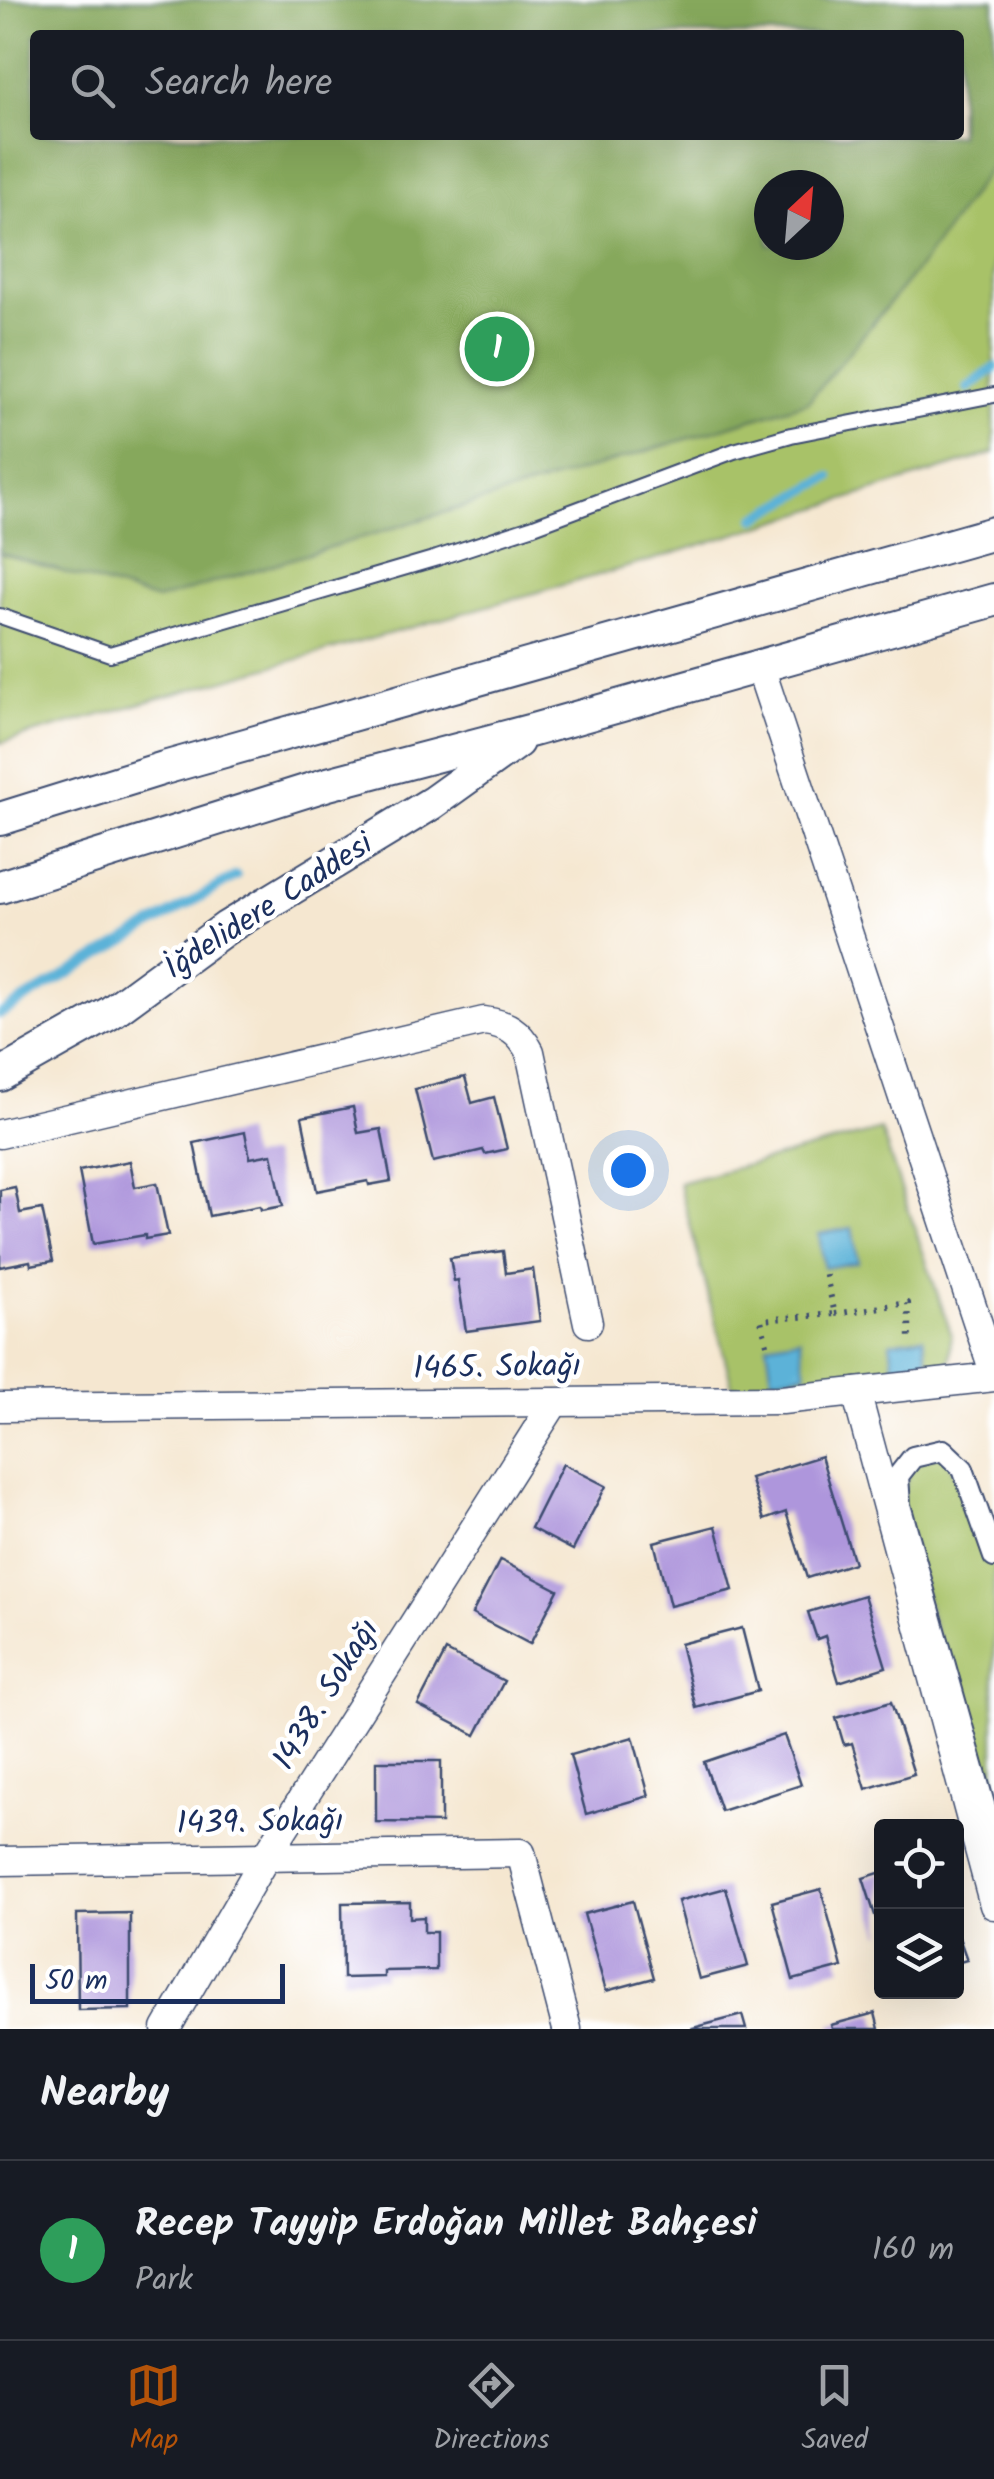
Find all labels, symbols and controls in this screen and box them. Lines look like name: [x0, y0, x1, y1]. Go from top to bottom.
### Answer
search box: [30, 30, 964, 140]
text: Search here: [145, 55, 332, 115]
icon: search: [65, 58, 120, 113]
north arrow: [754, 170, 844, 260]
pin: 1: [464, 312, 530, 386]
street label: İğdelidere Caddesi: [154, 819, 385, 994]
your location: [603, 1145, 654, 1196]
street label: 1465. Sokağı: [413, 1341, 581, 1395]
street label: 1438. Sokağı: [260, 1609, 394, 1781]
street label: 1439. Sokağı: [176, 1796, 344, 1850]
map controls: [874, 1819, 964, 1999]
button: locate: [874, 1819, 964, 1909]
button: layers: [874, 1909, 964, 1999]
scale bar: [30, 1959, 285, 2004]
text: 50 m: [45, 1959, 108, 2004]
text: Nearby: [40, 2061, 169, 2128]
text: Recep Tayyip Erdoğan Millet Bahçesi: [135, 2195, 757, 2255]
text: 1: [68, 2225, 77, 2276]
text: 160 m: [872, 2225, 954, 2276]
text: Park: [135, 2255, 193, 2306]
tab: Map: [126, 2358, 181, 2463]
tab: Directions: [433, 2358, 549, 2463]
tab: Saved: [802, 2358, 868, 2463]

